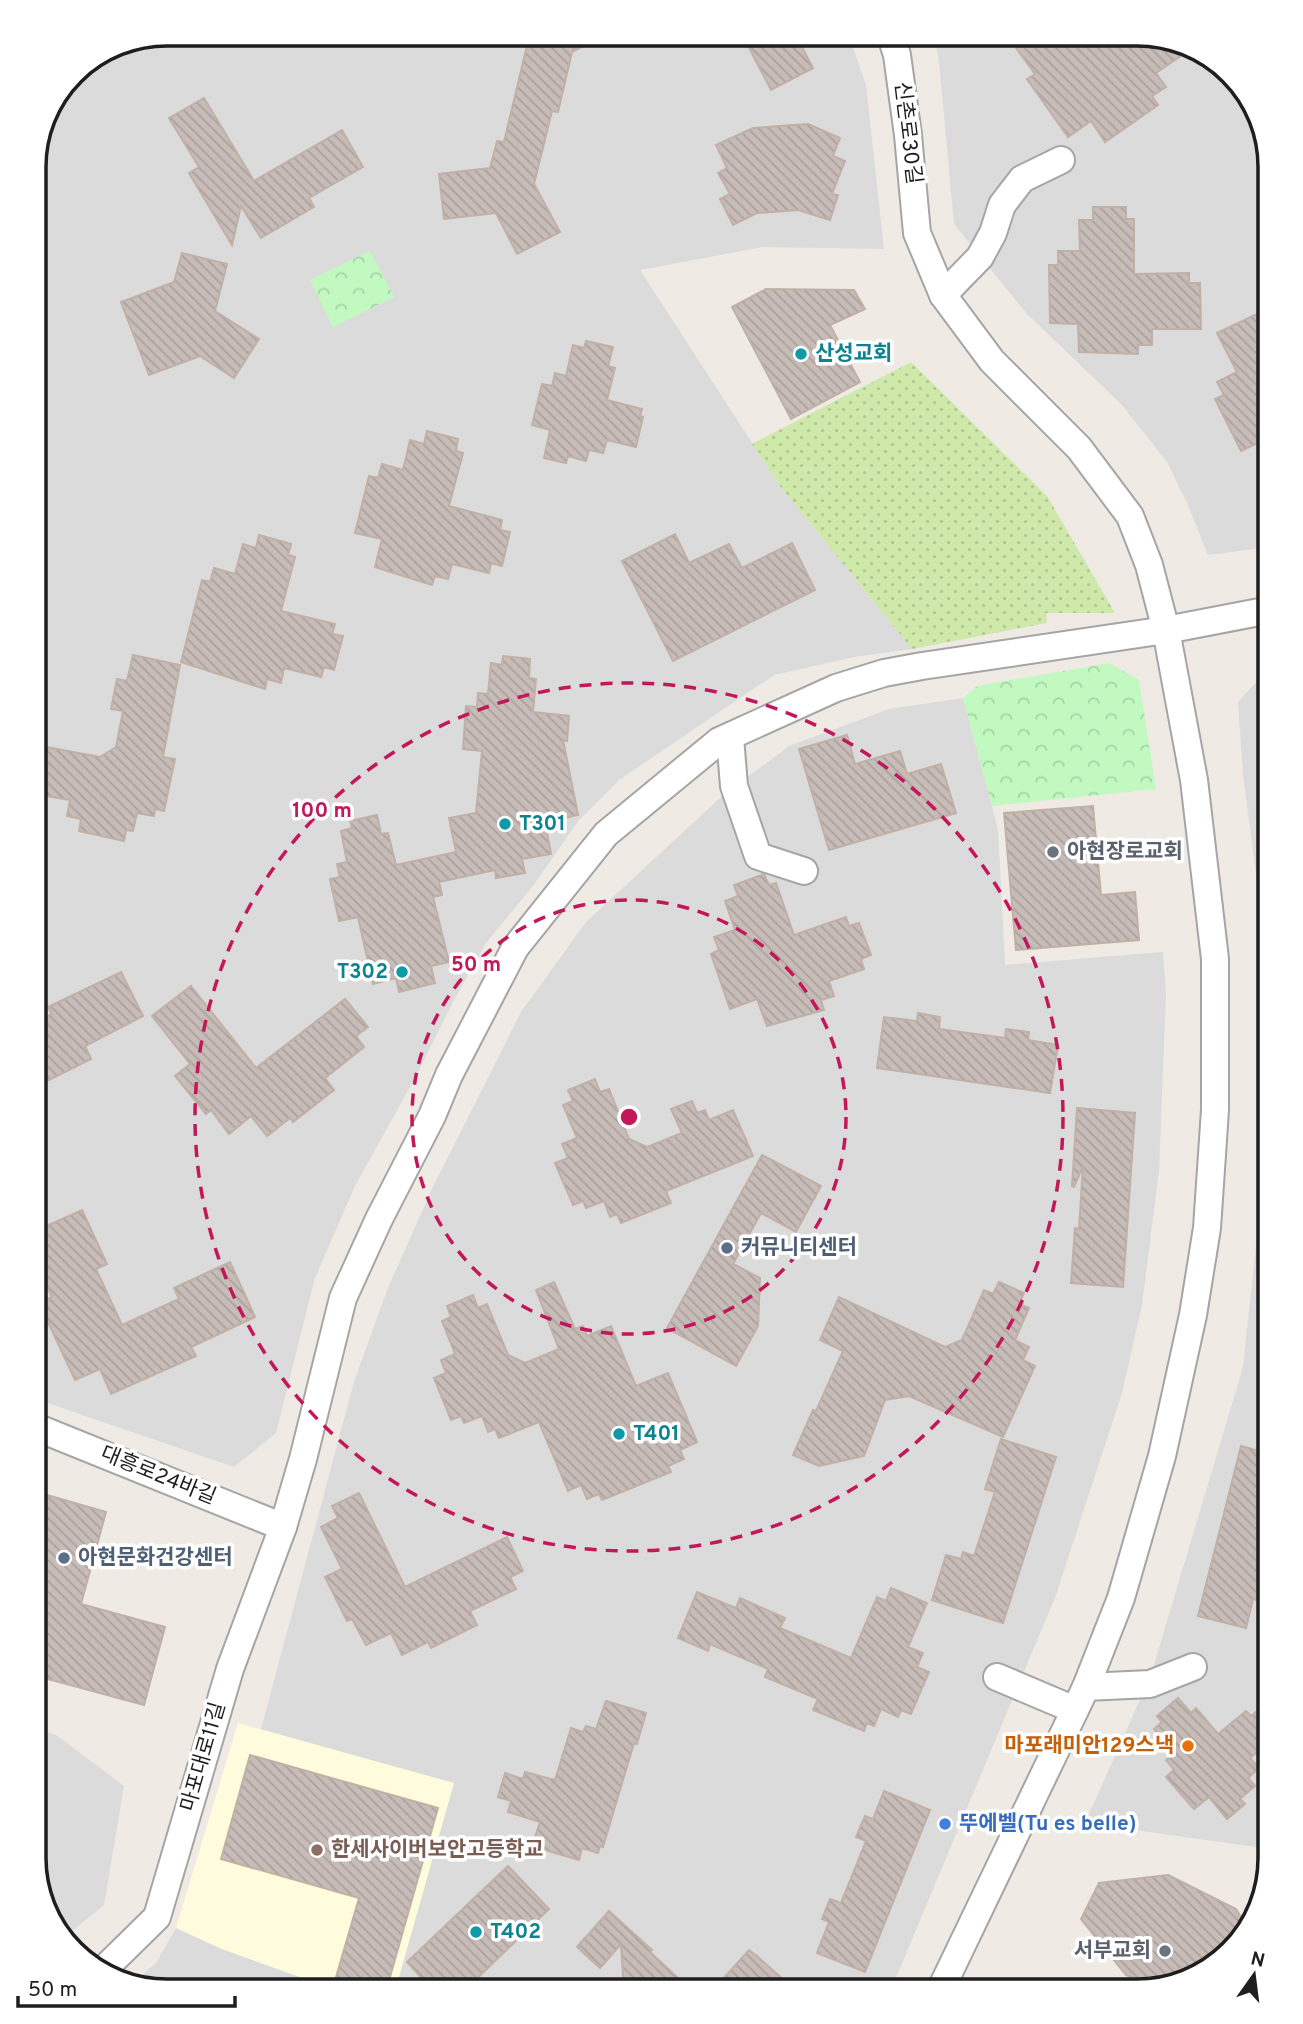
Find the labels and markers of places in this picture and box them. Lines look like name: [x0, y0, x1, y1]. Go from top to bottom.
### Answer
place label: 산성교회: [815, 341, 892, 368]
marker: 산성교회: [793, 346, 809, 362]
place label: T301: [519, 811, 566, 838]
marker: T301: [497, 816, 513, 832]
place label: 아현장로교회: [1067, 839, 1183, 866]
marker: 아현장로교회: [1045, 844, 1061, 860]
place label: T302: [337, 959, 388, 986]
marker: T302: [394, 964, 410, 980]
centre of rings: [617, 1105, 641, 1129]
place label: 커뮤니티센터: [741, 1235, 857, 1262]
marker: 커뮤니티센터: [719, 1240, 735, 1256]
place label: T401: [633, 1421, 680, 1448]
marker: T401: [611, 1426, 627, 1442]
place label: 아현문화건강센터: [78, 1545, 233, 1572]
marker: 아현문화건강센터: [56, 1550, 72, 1566]
place label: 마포래미안129스낵: [1005, 1733, 1174, 1760]
marker: 마포래미안129스낵: [1180, 1738, 1196, 1754]
place label: 뚜에벨(Tu es belle): [959, 1811, 1136, 1838]
marker: 뚜에벨(Tu es belle): [937, 1816, 953, 1832]
place label: 한세사이버보안고등학교: [331, 1837, 544, 1864]
marker: 한세사이버보안고등학교: [309, 1842, 325, 1858]
place label: T402: [490, 1919, 541, 1946]
marker: T402: [468, 1924, 484, 1940]
place label: 서부교회: [1074, 1938, 1151, 1965]
marker: 서부교회: [1157, 1943, 1173, 1959]

